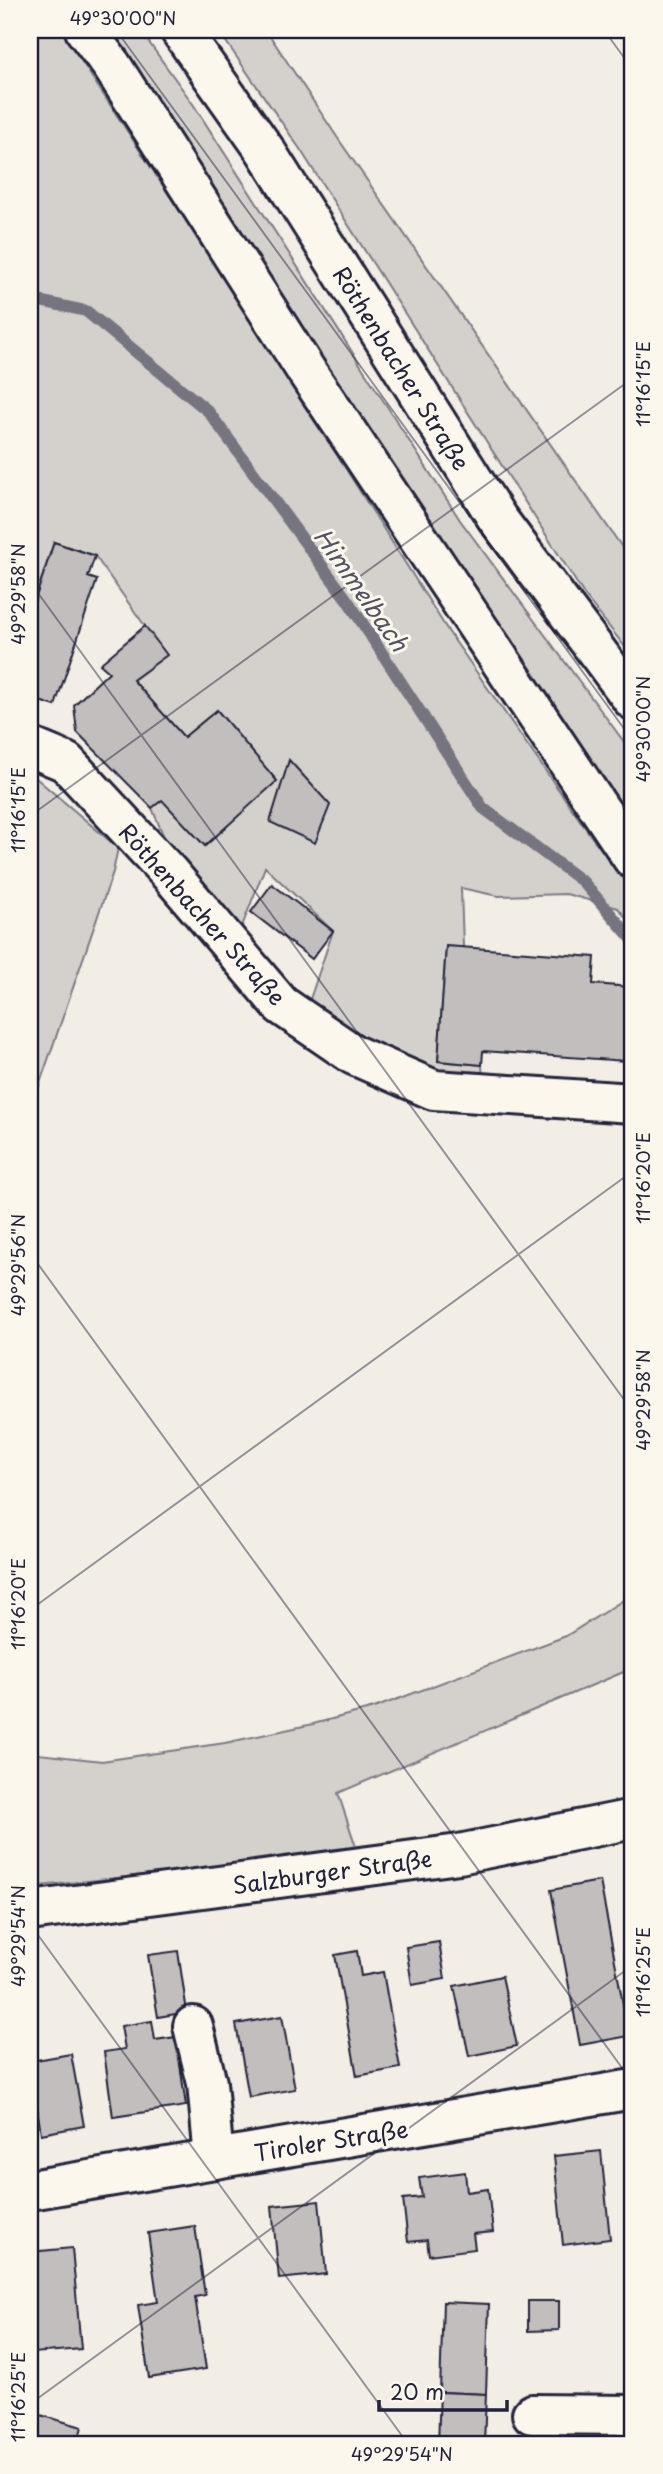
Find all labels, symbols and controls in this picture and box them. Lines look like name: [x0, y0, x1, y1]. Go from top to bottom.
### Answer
text: 49°30'00"N: [70, 4, 176, 31]
street label: Röthenbacher Straße: [325, 259, 479, 477]
text: 11°16'15"E: [629, 341, 656, 427]
water label: Himmelbach: [306, 520, 418, 659]
text: 49°29'58"N: [4, 543, 31, 645]
text: 49°30'00"N: [629, 676, 656, 782]
text: 11°16'15"E: [4, 767, 31, 853]
street label: Röthenbacher Straße: [111, 815, 295, 1013]
text: 11°16'20"E: [629, 1132, 656, 1224]
text: 49°29'56"N: [4, 1214, 31, 1316]
text: 49°29'58"N: [629, 1349, 656, 1451]
text: 11°16'20"E: [4, 1558, 31, 1650]
street label: Salzburger Straße: [230, 1840, 434, 1902]
text: 49°29'54"N: [4, 1885, 31, 1987]
text: 11°16'25"E: [629, 1927, 656, 2017]
street label: Tiroler Straße: [251, 2111, 411, 2169]
text: 11°16'25"E: [4, 2352, 31, 2442]
scale bar: [379, 2369, 507, 2413]
text: 20 m: [390, 2375, 444, 2407]
text: 49°29'54"N: [351, 2440, 453, 2467]

